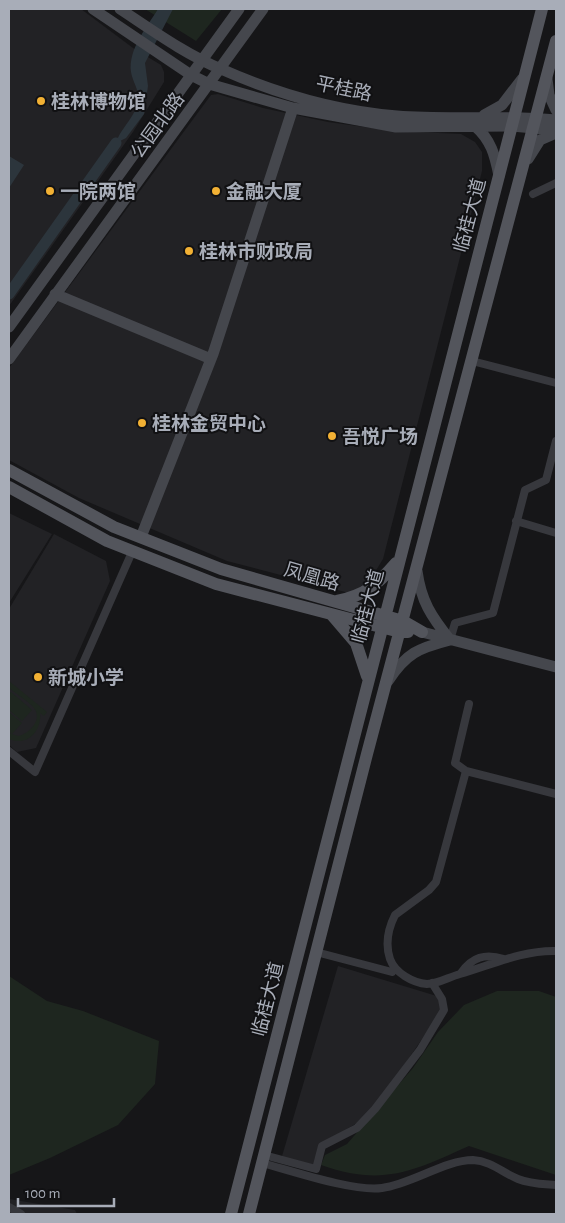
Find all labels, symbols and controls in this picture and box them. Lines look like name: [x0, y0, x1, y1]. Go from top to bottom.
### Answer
street label: 平桂路: [314, 73, 374, 105]
street label: 公园北路: [127, 89, 188, 162]
place label: 桂林博物馆: [51, 91, 146, 112]
marker: 桂林博物馆: [35, 95, 47, 107]
street label: 临桂大道: [450, 176, 489, 255]
place label: 一院两馆: [60, 181, 136, 202]
place label: 金融大厦: [226, 181, 302, 202]
marker: 一院两馆: [44, 185, 56, 197]
marker: 金融大厦: [210, 185, 222, 197]
place label: 桂林市财政局: [199, 241, 313, 262]
marker: 桂林市财政局: [183, 245, 195, 257]
place label: 桂林金贸中心: [152, 413, 266, 434]
marker: 桂林金贸中心: [136, 417, 148, 429]
place label: 吾悦广场: [342, 426, 418, 447]
marker: 吾悦广场: [326, 430, 338, 442]
street label: 凤凰路: [282, 559, 342, 594]
street label: 临桂大道: [348, 567, 387, 646]
place label: 新城小学: [48, 667, 124, 688]
marker: 新城小学: [32, 671, 44, 683]
street label: 临桂大道: [248, 960, 287, 1039]
scale bar: [18, 1176, 114, 1208]
text: 100 m: [25, 1186, 60, 1201]

